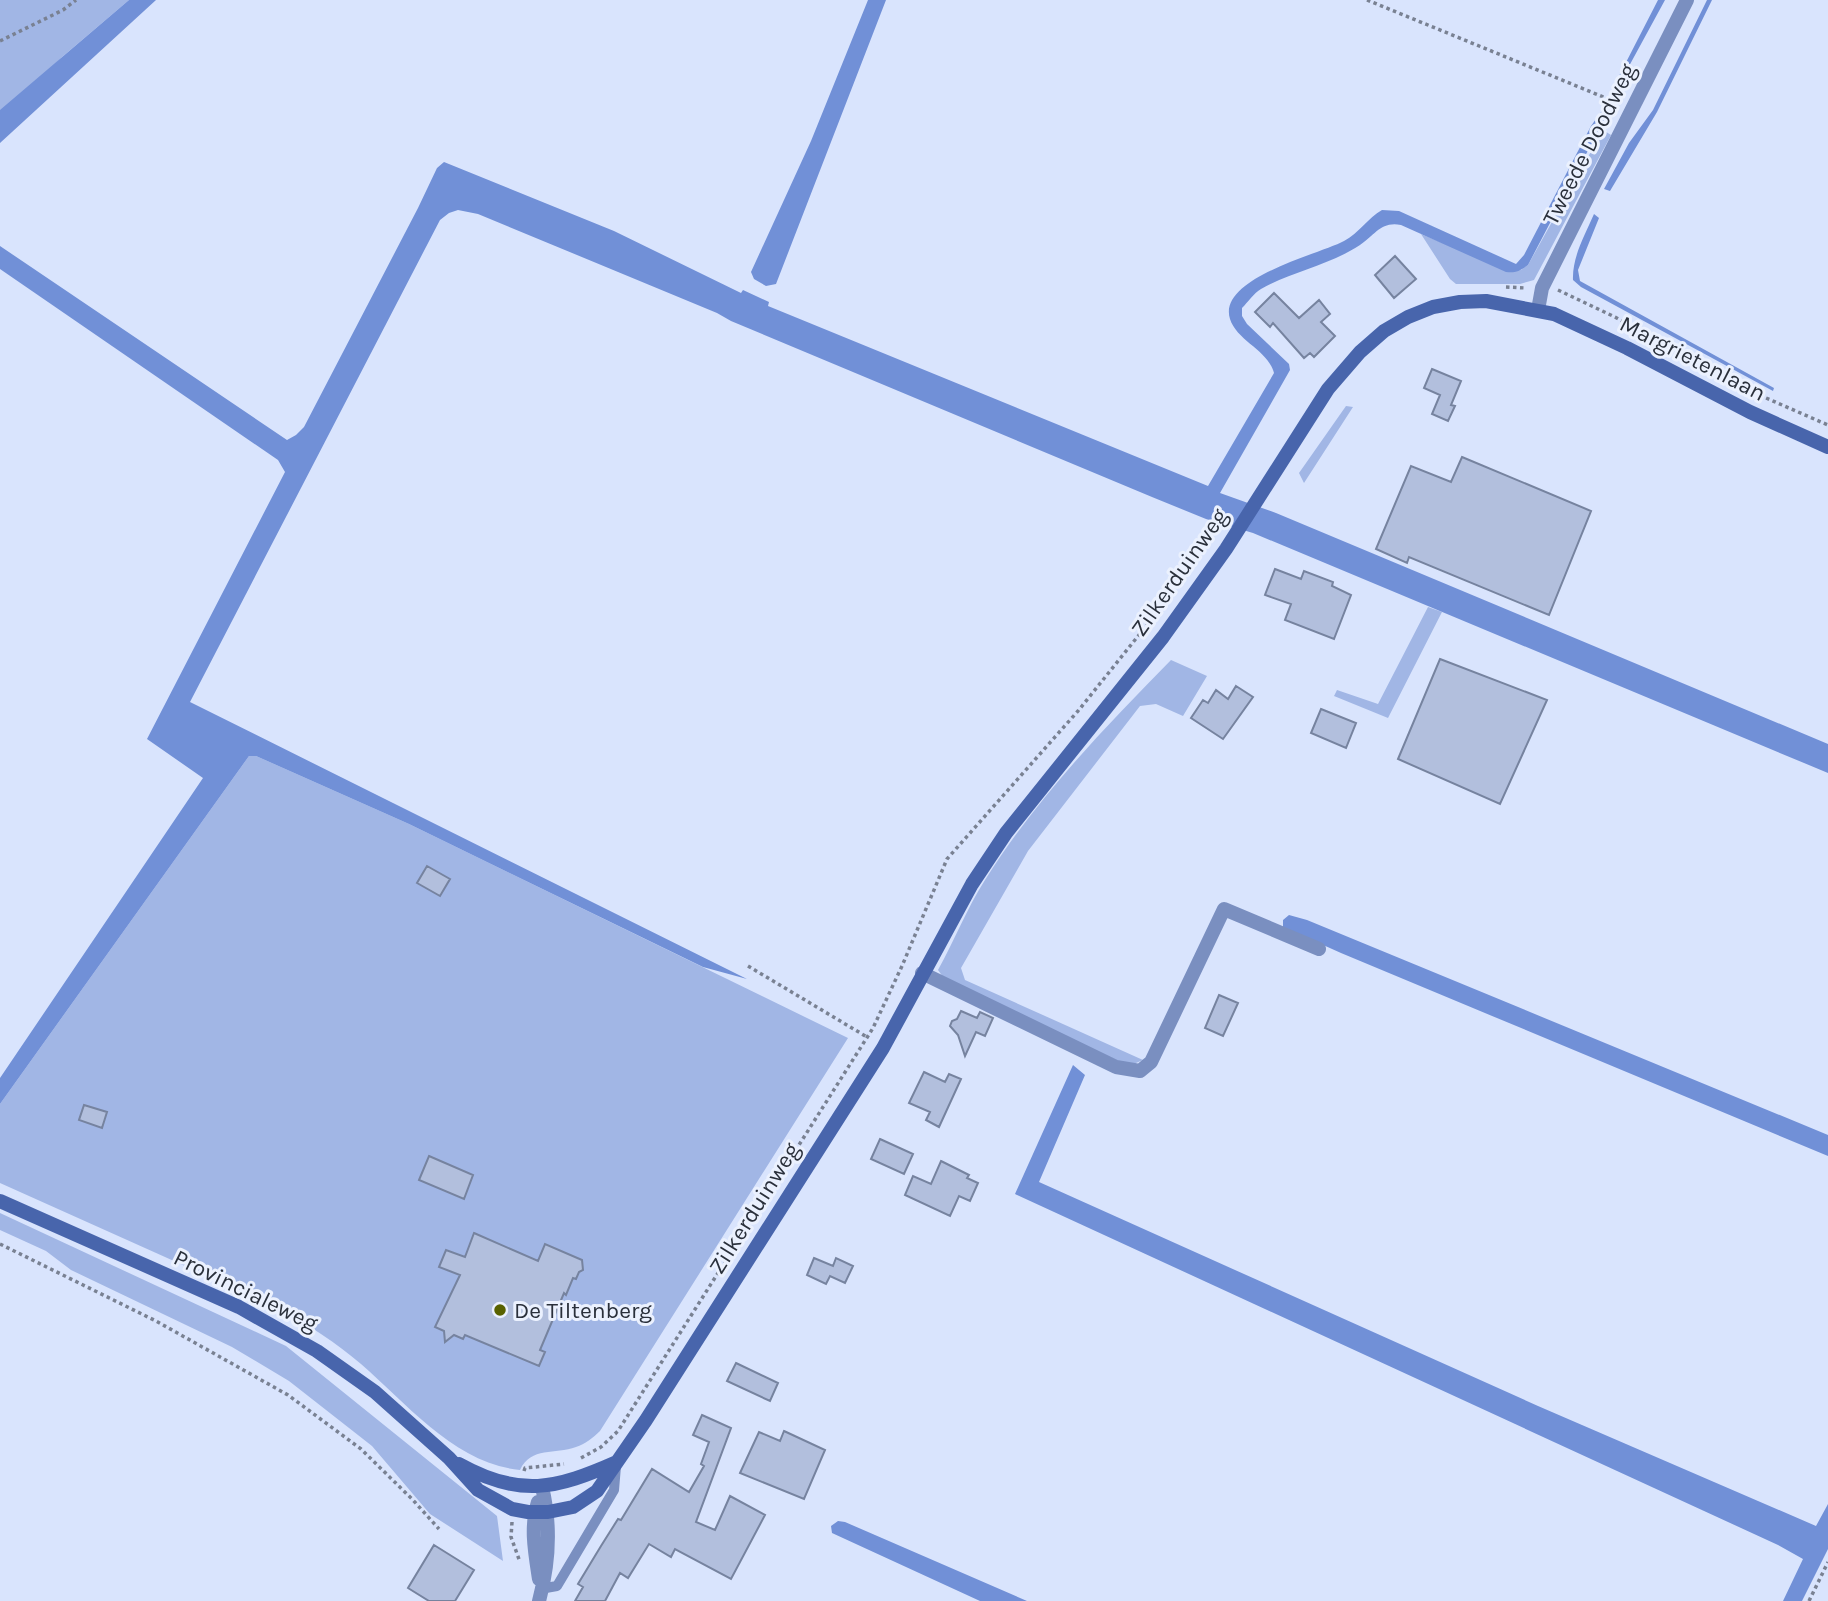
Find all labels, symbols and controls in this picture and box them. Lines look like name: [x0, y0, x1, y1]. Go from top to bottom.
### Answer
street label: Tweede Doodweg: [1537, 59, 1642, 229]
street label: Margrietenlaan: [1615, 310, 1770, 407]
street label: Zilkerduinweg: [1125, 503, 1233, 641]
street label: Zilkerduinweg: [703, 1138, 806, 1279]
street label: Provincialeweg: [169, 1244, 322, 1337]
place label: De Tiltenberg: [514, 1297, 652, 1324]
marker: De Tiltenberg: [492, 1302, 508, 1318]

